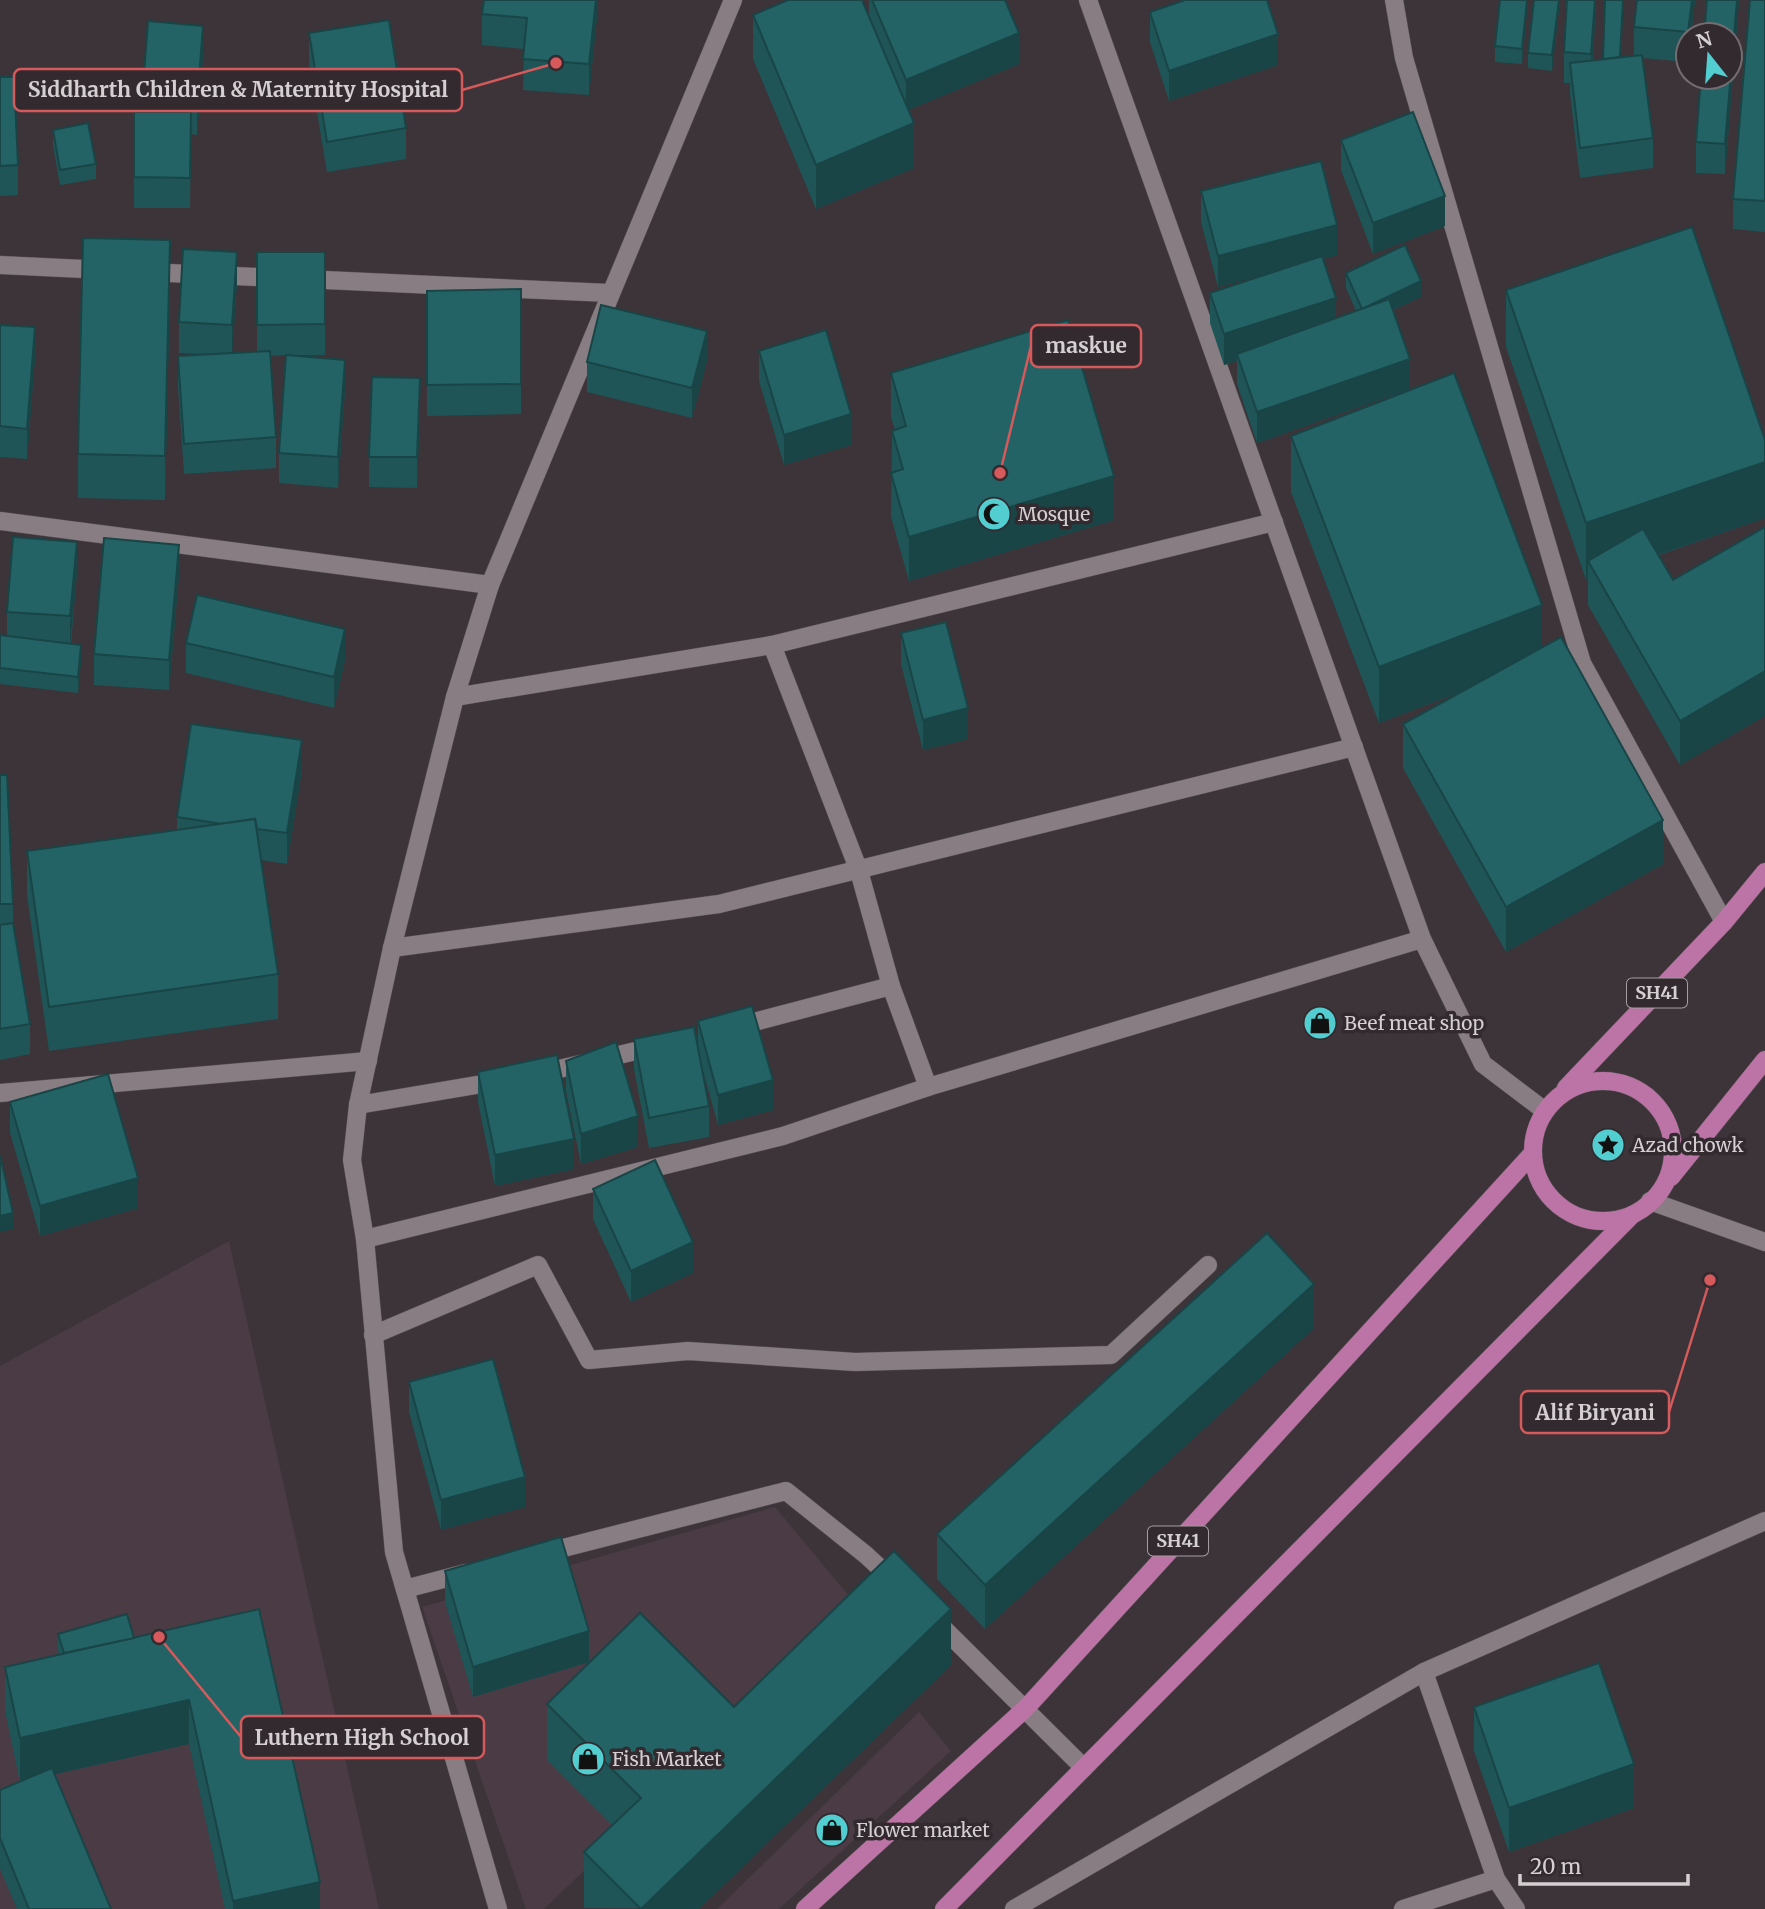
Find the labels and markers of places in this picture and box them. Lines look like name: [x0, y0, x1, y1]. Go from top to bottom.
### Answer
callout: Siddharth Children & Maternity Hospital: [14, 69, 462, 111]
callout: maskue: [1031, 325, 1141, 367]
mosque icon: Mosque: [975, 495, 1013, 533]
place label: Mosque: [1018, 502, 1090, 526]
shop icon: Beef meat shop: [1301, 1004, 1339, 1042]
place label: Beef meat shop: [1344, 1011, 1484, 1035]
place icon: Azad chowk: [1589, 1126, 1627, 1164]
place label: Azad chowk: [1631, 1133, 1743, 1157]
callout: Alif Biryani: [1521, 1391, 1669, 1433]
callout: Luthern High School: [241, 1716, 484, 1758]
shop icon: Fish Market: [569, 1740, 607, 1778]
place label: Fish Market: [612, 1747, 722, 1771]
shop icon: Flower market: [813, 1811, 851, 1849]
place label: Flower market: [856, 1818, 990, 1842]

